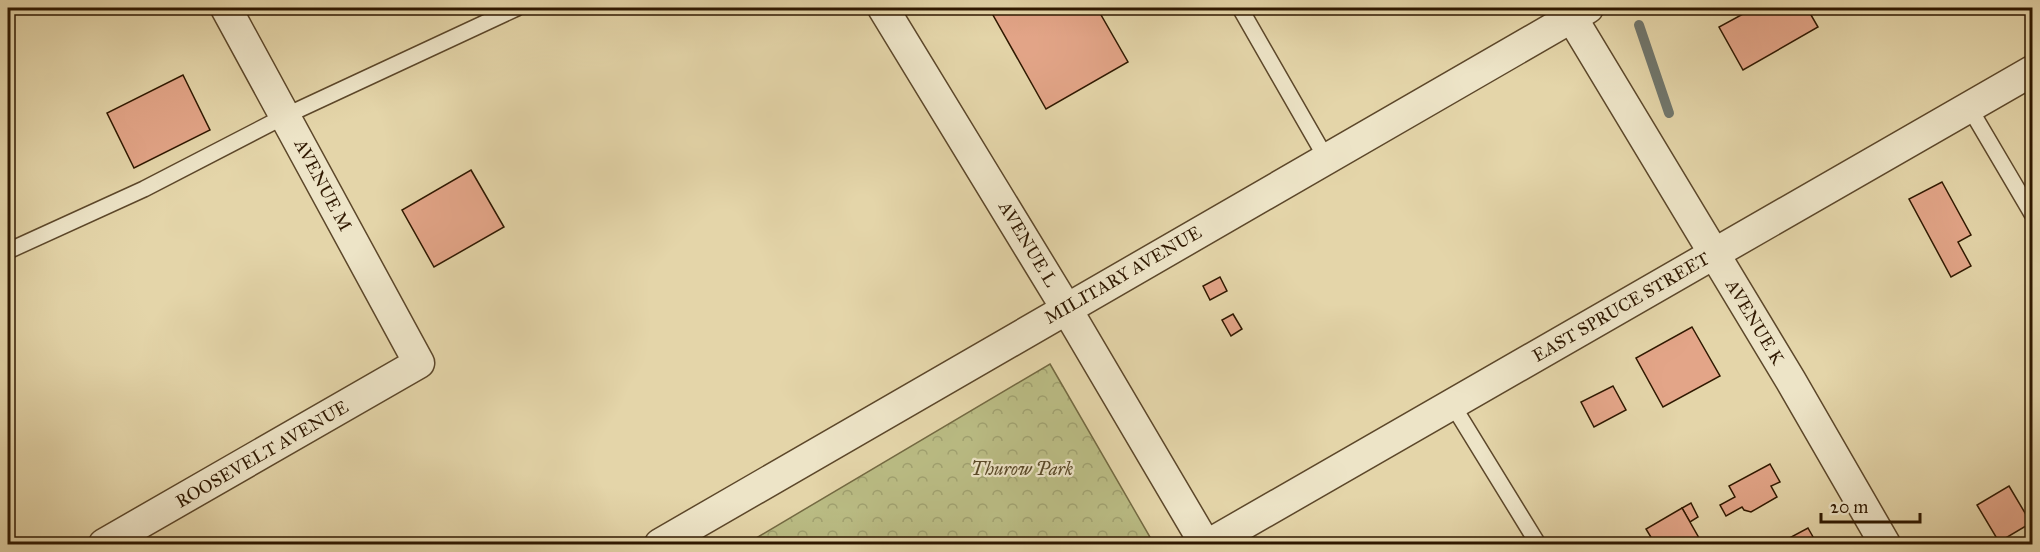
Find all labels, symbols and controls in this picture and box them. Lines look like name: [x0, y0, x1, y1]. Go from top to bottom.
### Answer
street label: AVENUE M: [289, 134, 356, 235]
street label: AVENUE L: [993, 196, 1062, 291]
street label: MILITARY AVENUE: [1041, 221, 1205, 329]
street label: EAST SPRUCE STREET: [1529, 247, 1713, 367]
street label: AVENUE K: [1721, 275, 1790, 370]
street label: ROOSEVELT AVENUE: [172, 395, 352, 512]
park label: Thurow Park: [971, 458, 1073, 480]
scale bar: [1821, 486, 1920, 524]
text: 20 m: [1830, 496, 1868, 518]

